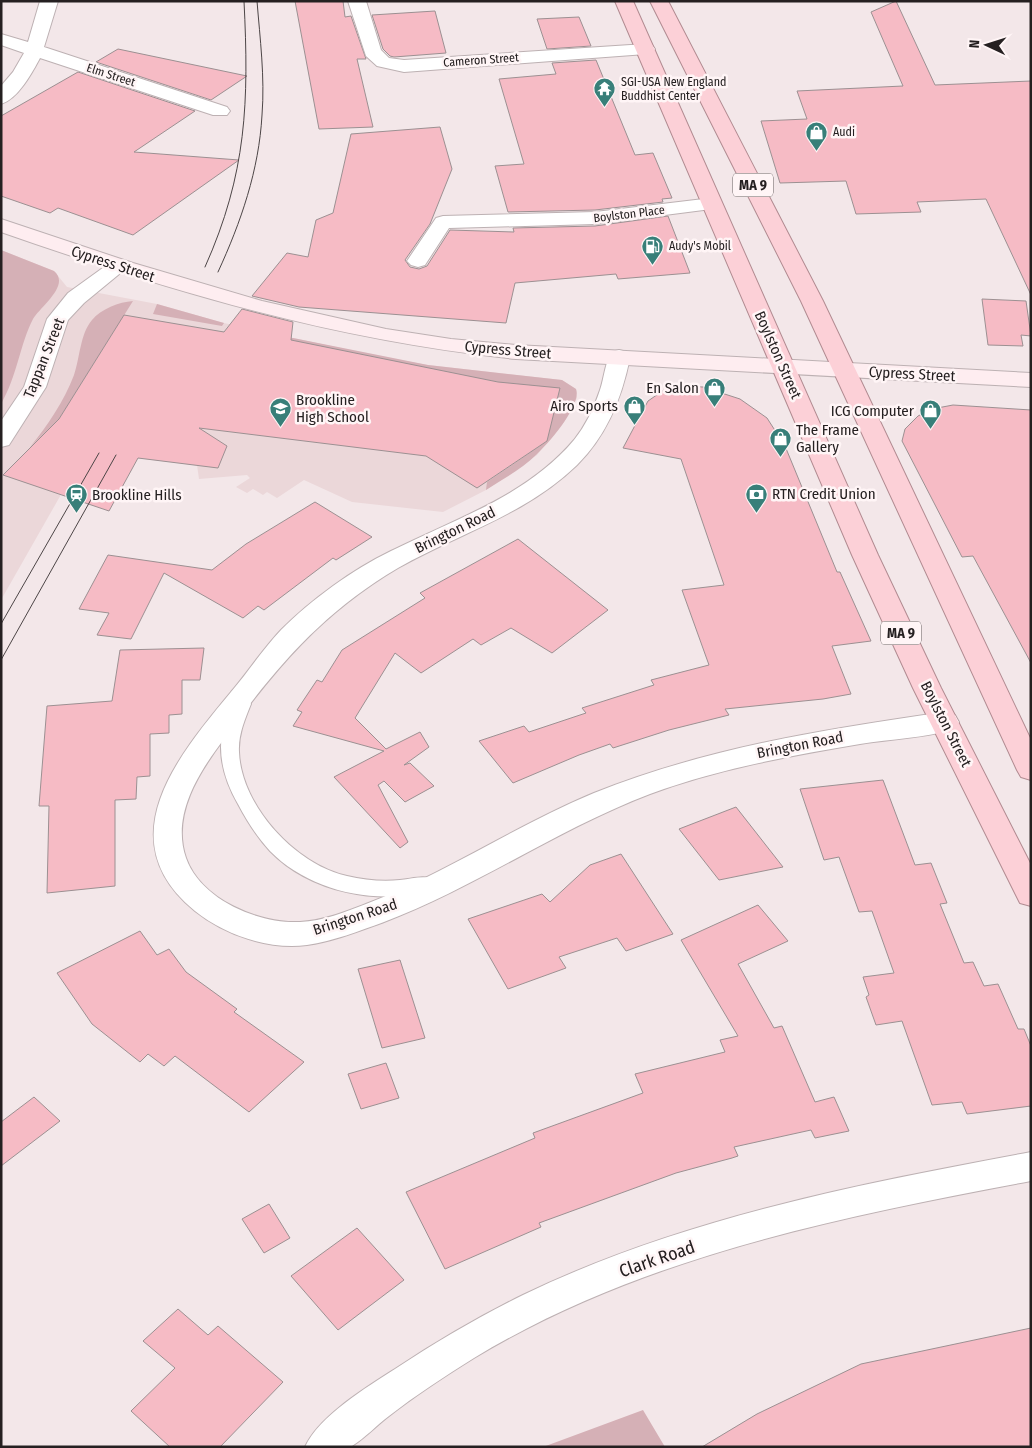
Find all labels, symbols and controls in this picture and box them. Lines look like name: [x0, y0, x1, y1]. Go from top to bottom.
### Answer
north arrow: [962, 20, 1012, 70]
text: N: [966, 39, 983, 49]
street label: Cameron Street: [443, 50, 519, 70]
street label: Elm Street: [85, 61, 137, 89]
place label: SGI-USA New England Buddhist Center: [621, 75, 727, 103]
temple icon: SGI-USA New England Buddhist Center: [593, 77, 617, 108]
shop icon: Audi: [805, 120, 829, 151]
place label: Audi: [833, 125, 855, 139]
road number: MA 9: [733, 174, 773, 196]
street label: Boylston Place: [593, 203, 665, 225]
fuel station icon: Audy's Mobil: [641, 234, 665, 265]
place label: Audy's Mobil: [669, 239, 731, 253]
street label: Cypress Street: [69, 242, 157, 286]
street label: Boylston Street: [751, 308, 805, 402]
street label: Tappan Street: [20, 315, 68, 401]
street label: Cypress Street: [464, 337, 552, 363]
street label: Cypress Street: [868, 363, 956, 385]
shop icon: En Salon: [703, 376, 727, 407]
place label: En Salon: [646, 379, 699, 397]
place label: Brookline High School: [296, 391, 369, 426]
shop icon: Airo Sports: [622, 394, 646, 425]
school or university icon: Brookline High School: [268, 397, 292, 428]
place label: Airo Sports: [550, 397, 618, 415]
shop icon: ICG Computer: [918, 399, 942, 430]
place label: ICG Computer: [831, 402, 915, 420]
place label: The Frame Gallery: [796, 421, 859, 456]
shop icon: The Frame Gallery: [768, 427, 792, 458]
bank icon: RTN Credit Union: [744, 482, 768, 513]
station icon: Brookline Hills: [64, 483, 88, 514]
place label: RTN Credit Union: [772, 485, 876, 503]
place label: Brookline Hills: [92, 486, 182, 504]
street label: Brington Road: [412, 503, 498, 557]
road number: MA 9: [881, 622, 921, 644]
street label: Boylston Street: [917, 678, 975, 770]
street label: Brington Road: [755, 728, 845, 762]
street label: Brington Road: [311, 895, 399, 939]
street label: Clark Road: [616, 1236, 698, 1282]

